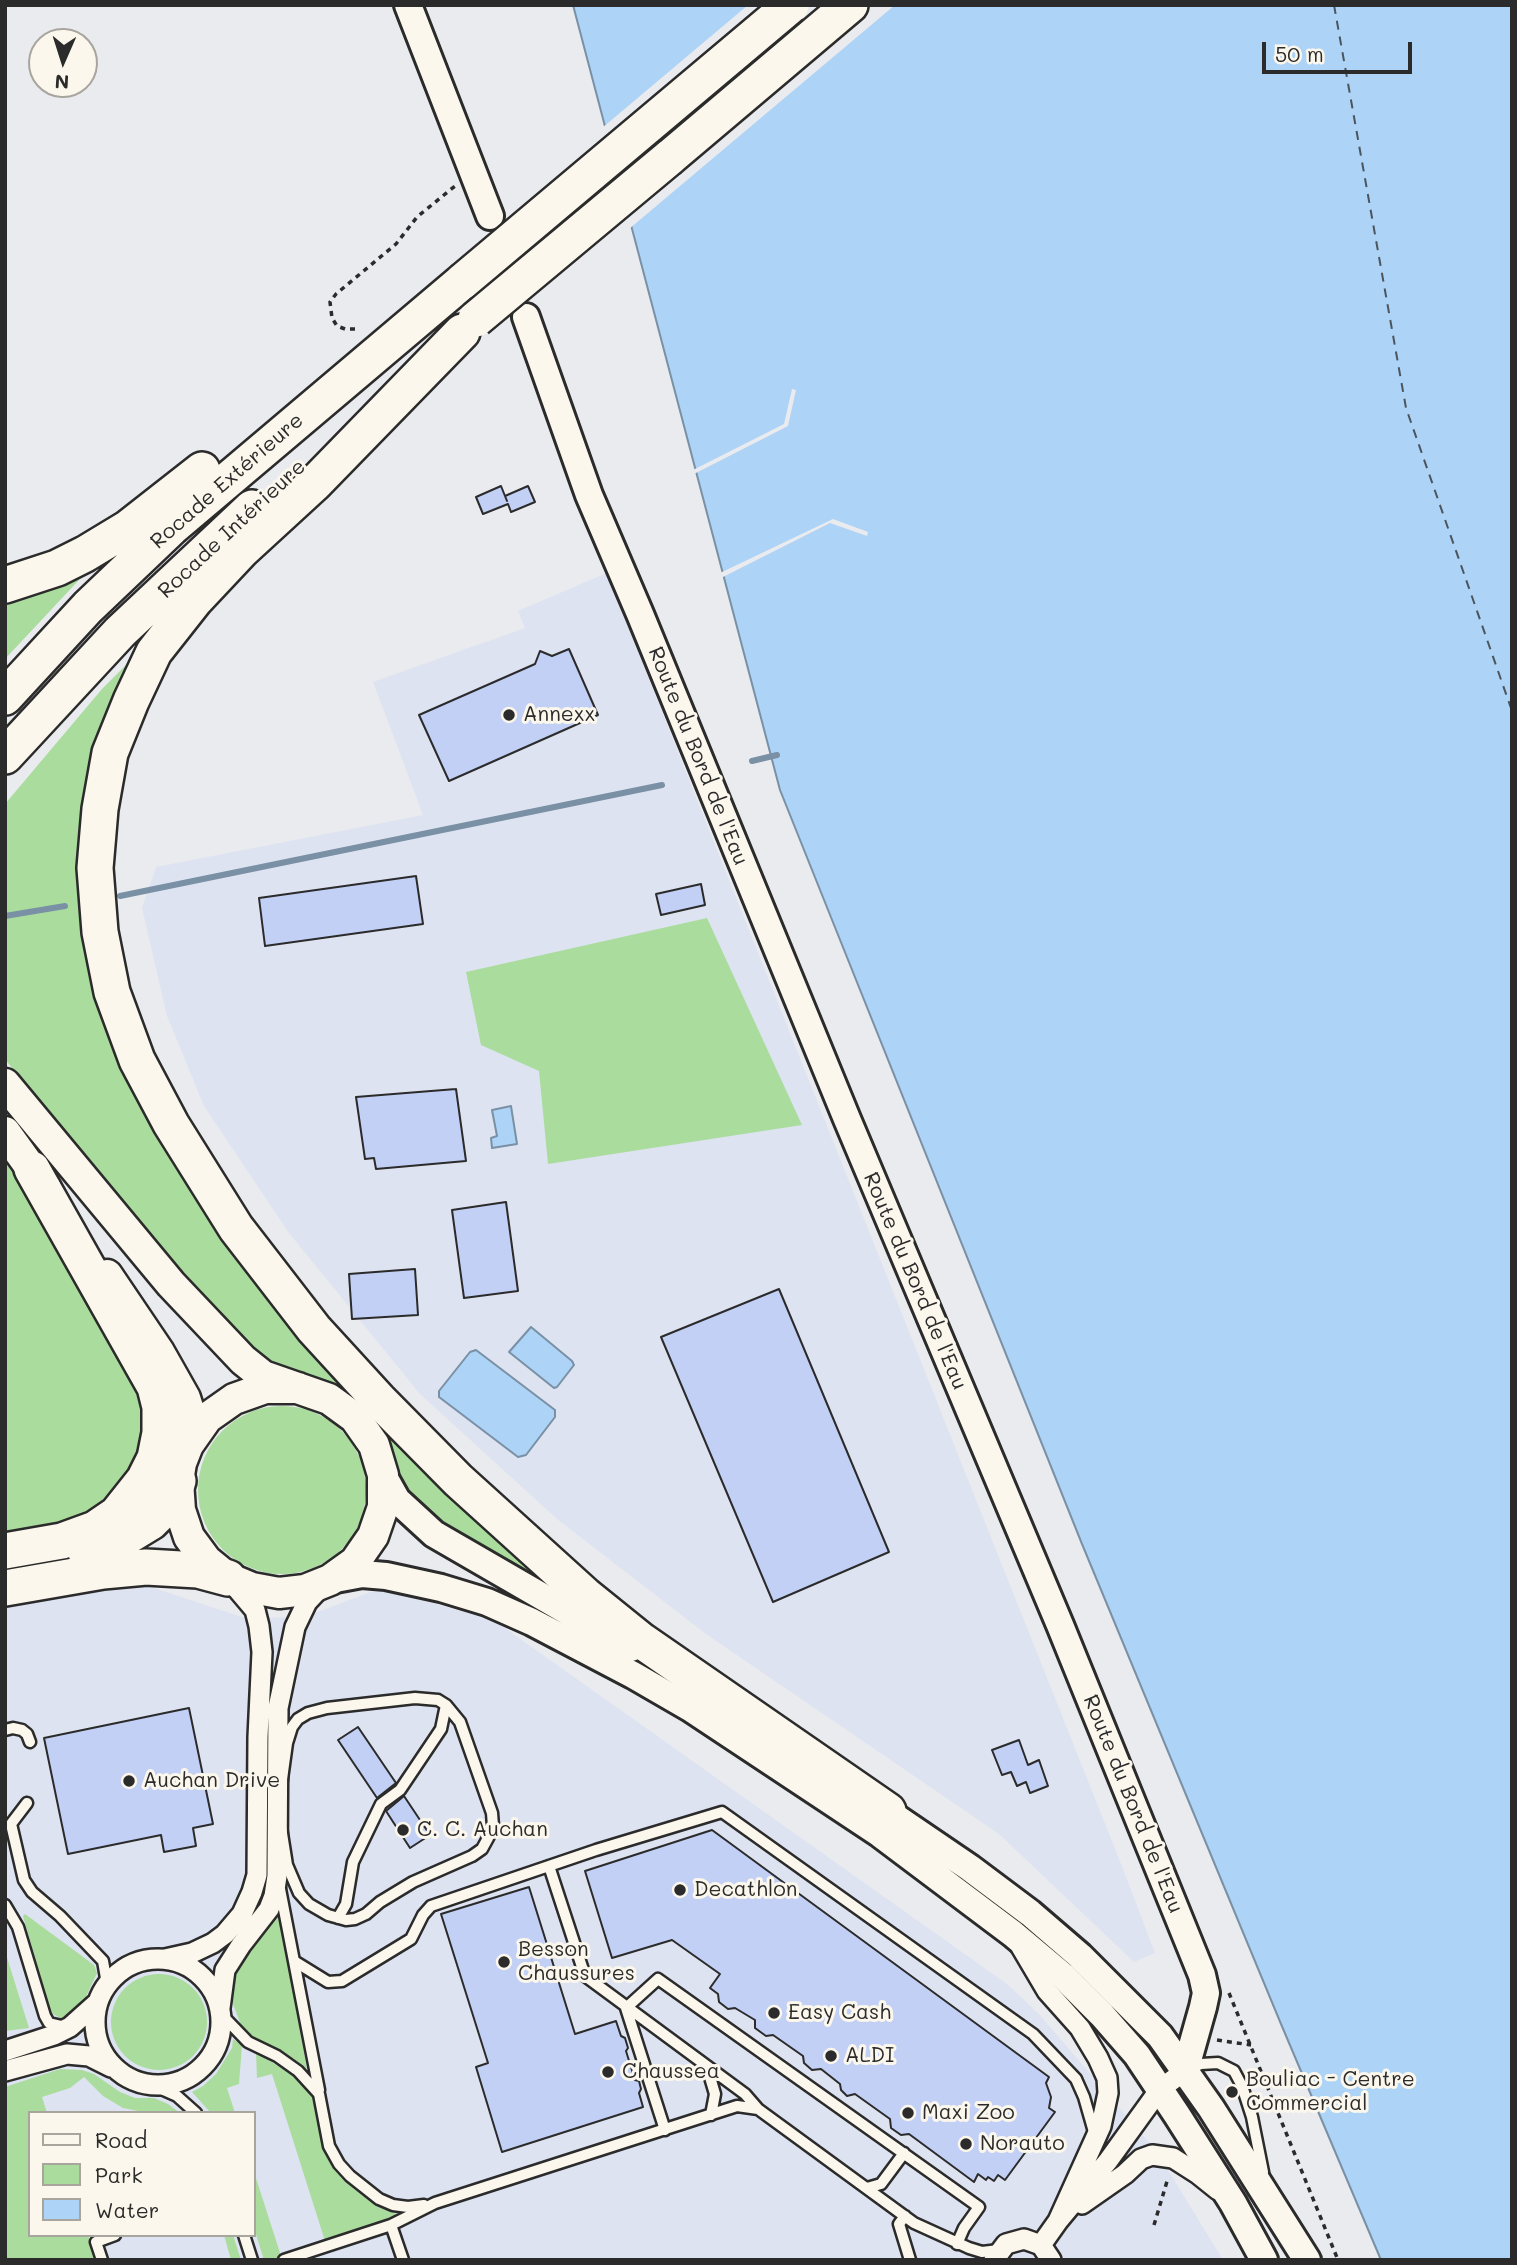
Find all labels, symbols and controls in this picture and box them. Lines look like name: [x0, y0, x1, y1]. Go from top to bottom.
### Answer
north arrow: [28, 28, 98, 98]
scale bar: [1265, 28, 1416, 72]
text: 50 m: [1275, 40, 1324, 67]
text: N: [54, 70, 70, 95]
street label: Rocade Extérieure: [145, 408, 309, 554]
street label: Rocade Intérieure: [153, 454, 311, 604]
street label: Route du Bord de l'Eau: [643, 643, 753, 869]
place label: Annexx: [523, 702, 595, 728]
marker: Annexx: [501, 707, 517, 723]
street label: Route du Bord de l'Eau: [858, 1169, 972, 1393]
street label: Route du Bord de l'Eau: [1078, 1691, 1188, 1917]
place label: Auchan Drive: [143, 1768, 280, 1794]
marker: Auchan Drive: [121, 1773, 137, 1789]
place label: C. C. Auchan: [417, 1817, 548, 1843]
marker: C. C. Auchan: [395, 1822, 411, 1838]
place label: Decathlon: [694, 1877, 797, 1903]
marker: Decathlon: [672, 1882, 688, 1898]
place label: Besson Chaussures: [518, 1937, 635, 1987]
marker: Besson Chaussures: [496, 1954, 512, 1970]
place label: Easy Cash: [788, 2000, 891, 2026]
marker: Easy Cash: [766, 2005, 782, 2021]
place label: ALDI: [845, 2043, 894, 2069]
marker: ALDI: [823, 2048, 839, 2064]
place label: Chaussea: [622, 2059, 720, 2085]
marker: Chaussea: [600, 2064, 616, 2080]
place label: Bouliac - Centre Commercial: [1246, 2067, 1415, 2117]
marker: Bouliac - Centre Commercial: [1224, 2084, 1240, 2100]
place label: Maxi Zoo: [922, 2100, 1015, 2126]
marker: Maxi Zoo: [900, 2105, 916, 2121]
legend: [28, 2111, 256, 2237]
text: Road: [95, 2126, 147, 2153]
place label: Norauto: [980, 2131, 1065, 2157]
marker: Norauto: [958, 2136, 974, 2152]
text: Park: [95, 2161, 143, 2188]
text: Water: [95, 2196, 159, 2223]

